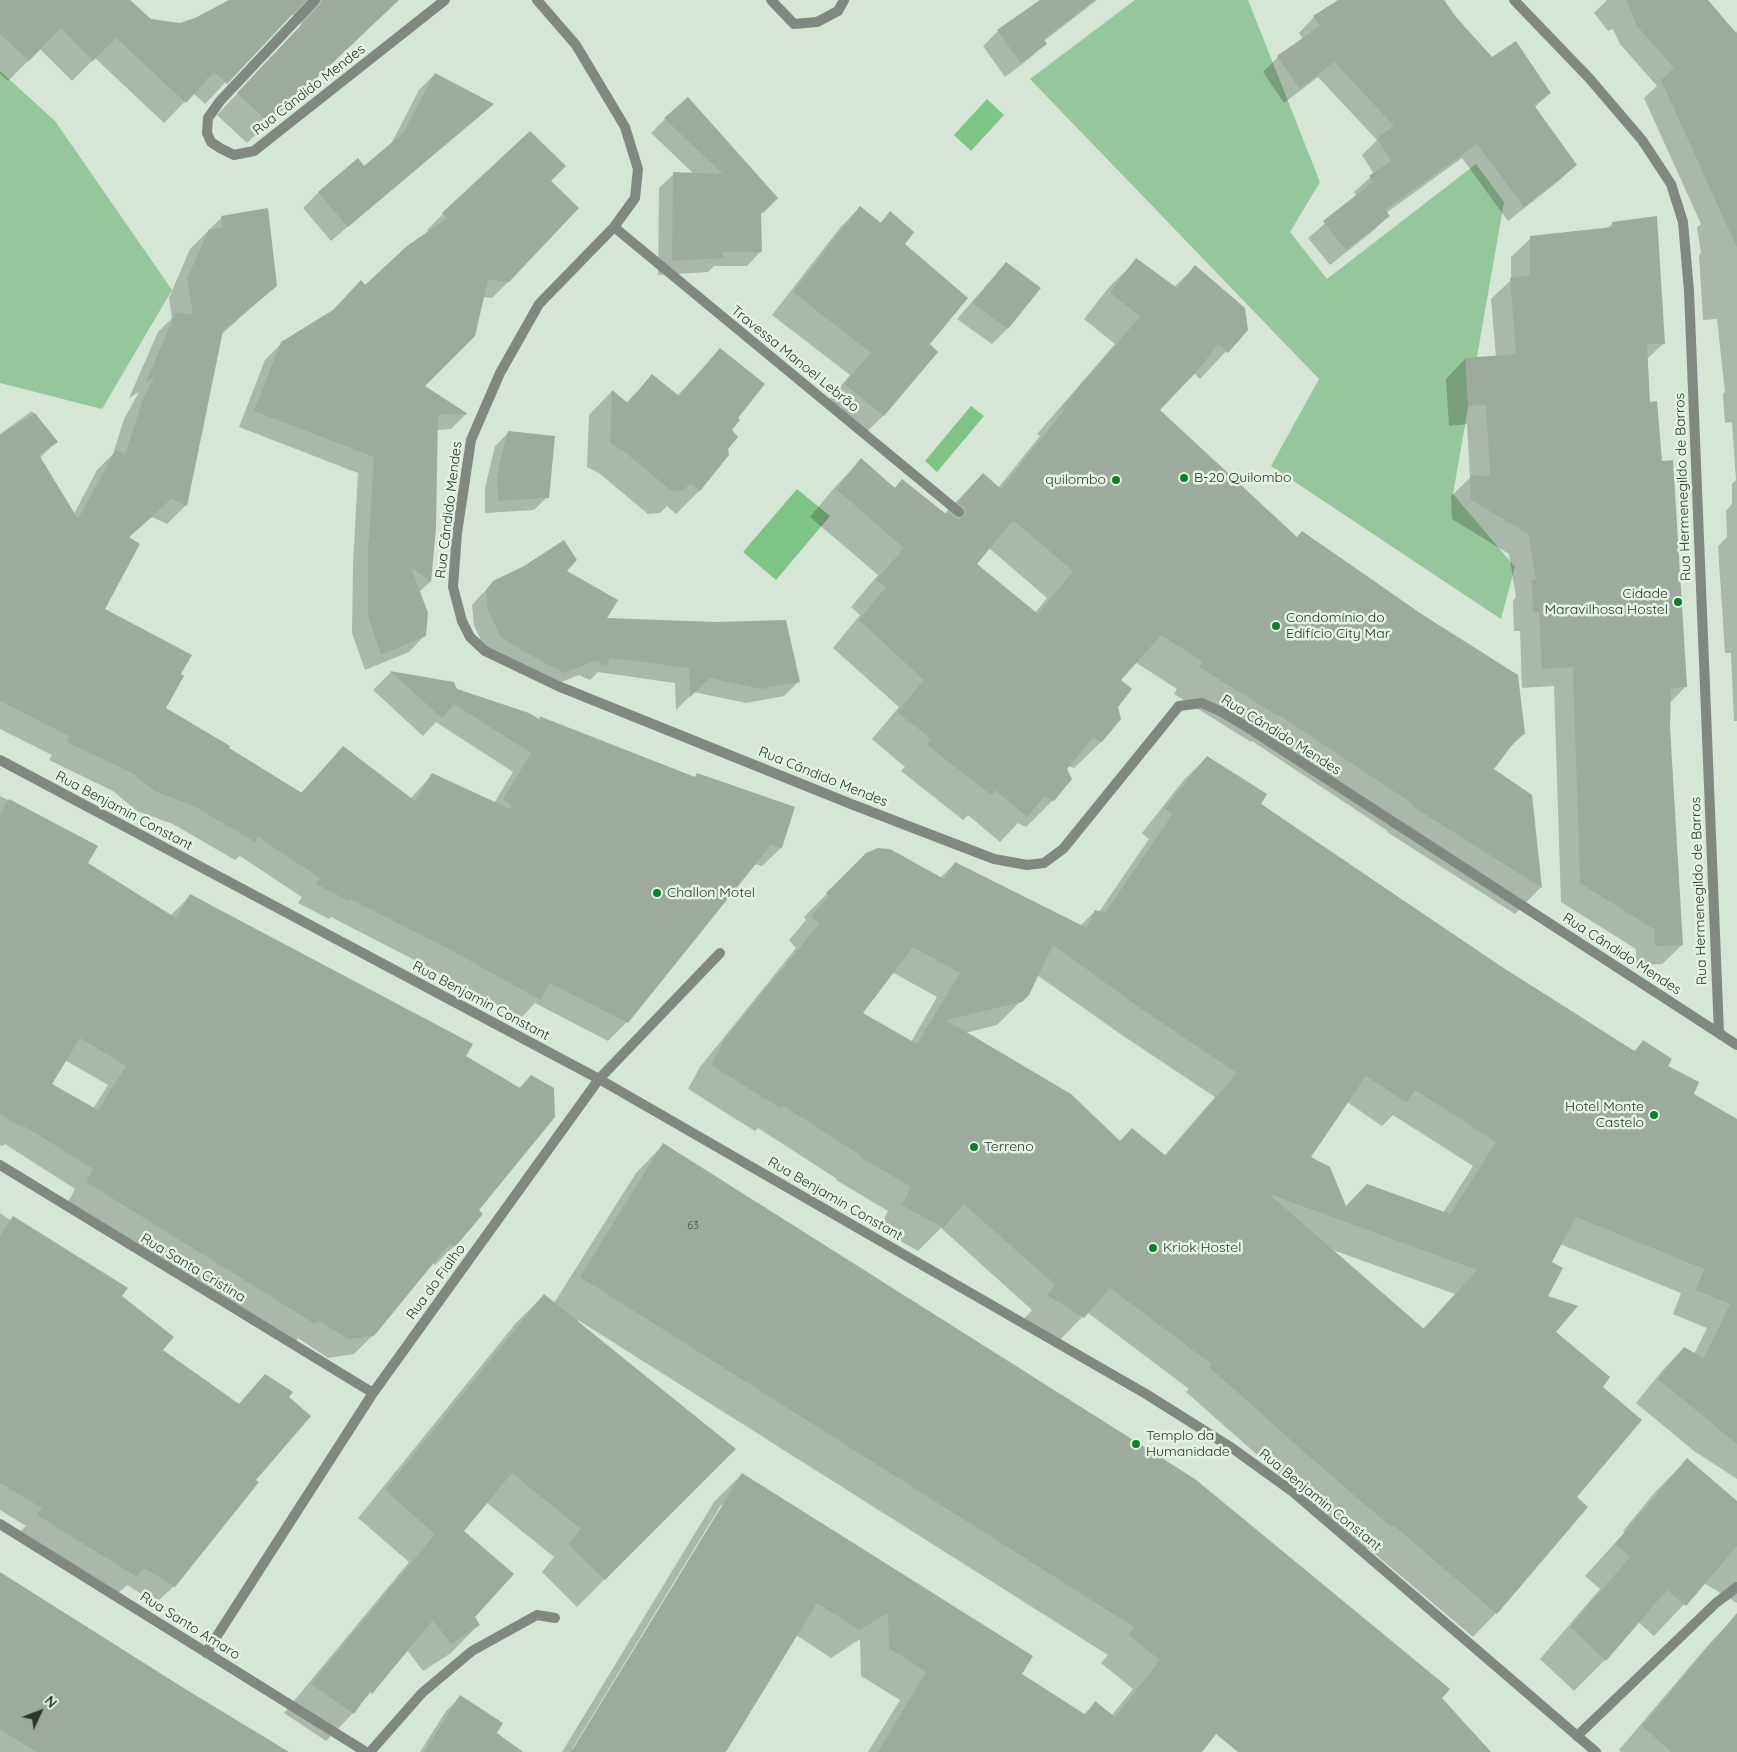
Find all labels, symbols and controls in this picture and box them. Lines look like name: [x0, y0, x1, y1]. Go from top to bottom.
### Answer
street label: Rua Cândido Mendes: [249, 41, 369, 139]
street label: Travessa Manoel Lebrão: [728, 302, 862, 416]
street label: Rua Hermenegildo de Barros: [1671, 393, 1695, 581]
street label: Rua Cândido Mendes: [432, 440, 466, 580]
place label: B-20 Quilombo: [1194, 470, 1292, 486]
place label: quilombo: [1045, 472, 1106, 488]
marker: B-20 Quilombo: [1178, 472, 1190, 484]
marker: quilombo: [1110, 474, 1122, 486]
place label: Cidade Maravilhosa Hostel: [1544, 586, 1668, 618]
marker: Cidade Maravilhosa Hostel: [1672, 596, 1684, 608]
place label: Condomínio do Edifício City Mar: [1286, 610, 1390, 642]
marker: Condomínio do Edifício City Mar: [1270, 620, 1282, 632]
street label: Rua Cândido Mendes: [1218, 691, 1344, 779]
street label: Rua Cândido Mendes: [756, 743, 890, 811]
street label: Rua Benjamin Constant: [53, 768, 195, 854]
street label: Rua Hermenegildo de Barros: [1687, 797, 1711, 985]
place label: Challon Motel: [667, 885, 755, 901]
marker: Challon Motel: [651, 887, 663, 899]
street label: Rua Cândido Mendes: [1560, 909, 1684, 999]
street label: Rua Benjamin Constant: [410, 958, 552, 1044]
place label: Hotel Monte Castelo: [1565, 1099, 1644, 1132]
marker: Hotel Monte Castelo: [1648, 1109, 1660, 1121]
place label: Terreno: [984, 1139, 1034, 1155]
marker: Terreno: [968, 1141, 980, 1153]
street label: Rua Benjamin Constant: [765, 1154, 905, 1244]
house number: 63: [687, 1219, 699, 1233]
street label: Rua Santa Cristina: [137, 1230, 249, 1306]
place label: Kriok Hostel: [1163, 1240, 1241, 1256]
street label: Rua do Fialho: [403, 1241, 469, 1323]
marker: Kriok Hostel: [1147, 1242, 1159, 1254]
place label: Templo da Humanidade: [1146, 1428, 1230, 1460]
marker: Templo da Humanidade: [1130, 1438, 1142, 1450]
street label: Rua Benjamin Constant: [1255, 1445, 1385, 1555]
street label: Rua Santo Amaro: [137, 1588, 243, 1664]
north arrow: [15, 1687, 65, 1737]
text: N: [41, 1692, 61, 1712]

